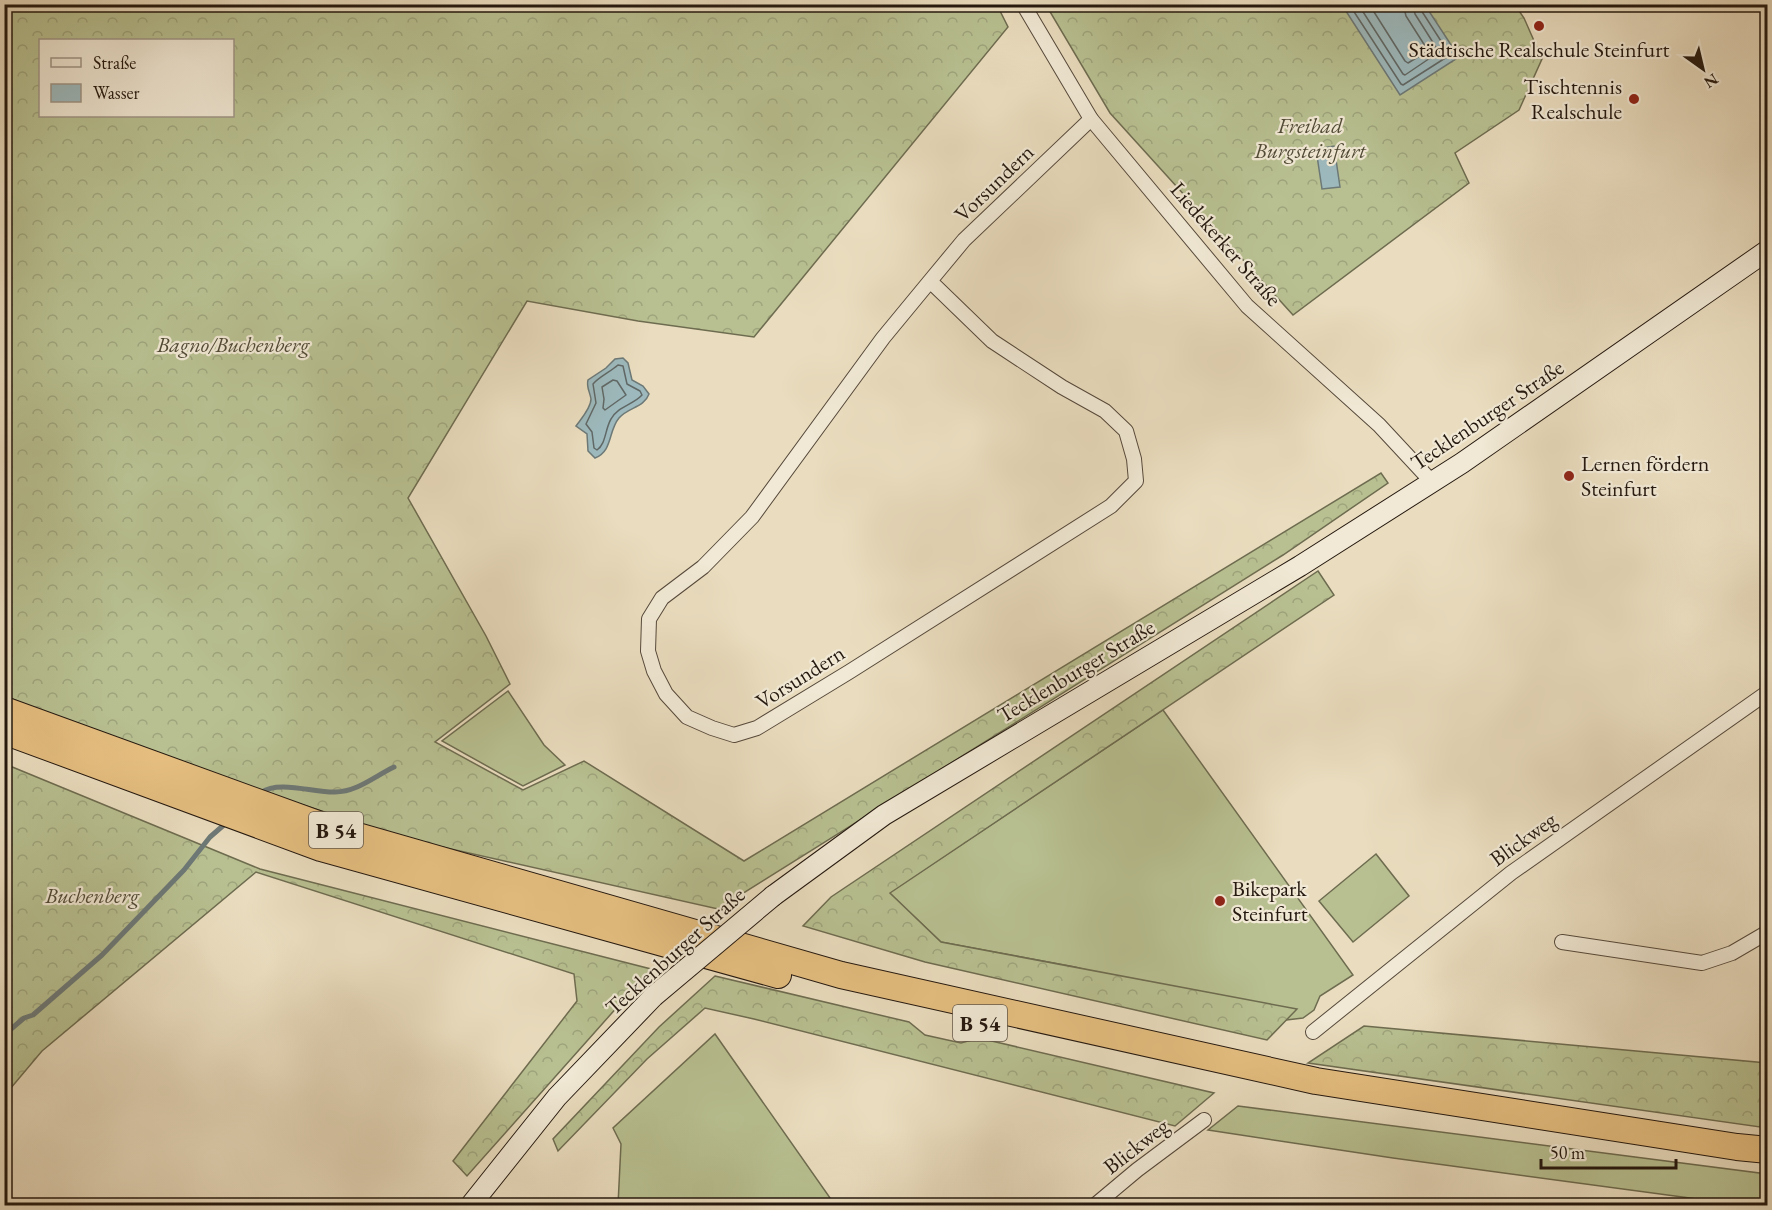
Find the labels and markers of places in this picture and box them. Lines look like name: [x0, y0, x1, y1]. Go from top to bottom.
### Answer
marker: Städtische Realschule Steinfurt: [1532, 19, 1546, 33]
place label: Städtische Realschule Steinfurt: [1409, 35, 1670, 64]
place label: Tischtennis Realschule: [1523, 72, 1622, 126]
marker: Tischtennis Realschule: [1627, 92, 1641, 106]
place label: Lernen fördern Steinfurt: [1581, 449, 1710, 503]
marker: Lernen fördern Steinfurt: [1562, 469, 1576, 483]
place label: Bikepark Steinfurt: [1232, 874, 1308, 928]
marker: Bikepark Steinfurt: [1213, 894, 1227, 908]

